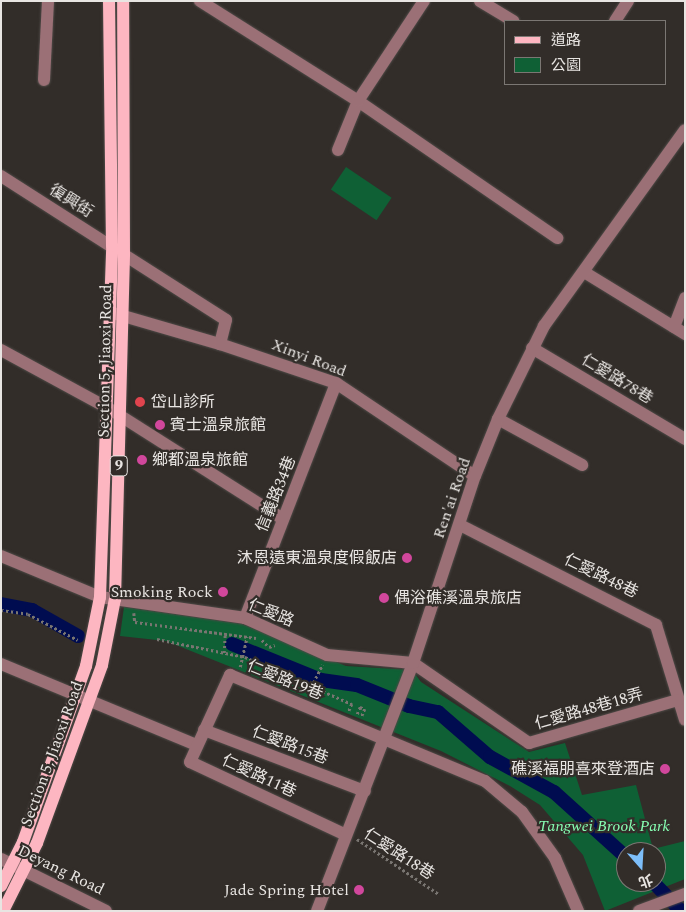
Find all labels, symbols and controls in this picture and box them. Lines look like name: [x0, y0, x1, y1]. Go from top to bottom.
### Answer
legend: [503, 20, 666, 85]
text: 道路: [551, 29, 581, 52]
text: 公園: [551, 54, 581, 77]
street label: 復興街: [46, 180, 96, 222]
street label: Section 5, Jiaoxi Road: [94, 284, 116, 438]
street label: Xinyi Road: [269, 335, 349, 381]
street label: 仁愛路78巷: [578, 350, 656, 408]
place label: 岱山診所: [151, 392, 215, 412]
marker: 岱山診所: [133, 395, 147, 409]
place label: 賓士溫泉旅館: [170, 415, 266, 435]
marker: 賓士溫泉旅館: [154, 419, 166, 431]
place label: 鄉都溫泉旅館: [152, 450, 248, 470]
street label: 信義路34巷: [252, 453, 300, 535]
road number: 9: [109, 454, 129, 478]
marker: 鄉都溫泉旅館: [136, 454, 148, 466]
street label: Ren'ai Road: [429, 455, 475, 541]
place label: 沐恩遠東溫泉度假飯店: [237, 548, 397, 568]
street label: 仁愛路48巷: [561, 550, 641, 602]
marker: 沐恩遠東溫泉度假飯店: [401, 552, 413, 564]
place label: Smoking Rock: [111, 582, 213, 602]
marker: Smoking Rock: [217, 586, 229, 598]
place label: 偶浴礁溪溫泉旅店: [394, 588, 522, 608]
marker: 偶浴礁溪溫泉旅店: [378, 592, 390, 604]
street label: 仁愛路: [245, 595, 297, 631]
street label: 仁愛路19巷: [244, 656, 326, 704]
street label: Section 5, Jiaoxi Road: [17, 679, 87, 829]
street label: 仁愛路48巷18弄: [533, 684, 645, 734]
street label: 仁愛路15巷: [249, 722, 331, 768]
street label: 仁愛路11巷: [219, 750, 299, 802]
place label: 礁溪福朋喜來登酒店: [511, 759, 655, 779]
marker: 礁溪福朋喜來登酒店: [659, 763, 671, 775]
park label: Tangwei Brook Park: [538, 816, 670, 836]
street label: 仁愛路18巷: [360, 824, 438, 884]
street label: Deyang Road: [15, 841, 107, 899]
north arrow: [616, 842, 666, 892]
text: 北: [636, 869, 656, 893]
place label: Jade Spring Hotel: [224, 880, 349, 900]
marker: Jade Spring Hotel: [353, 884, 365, 896]

